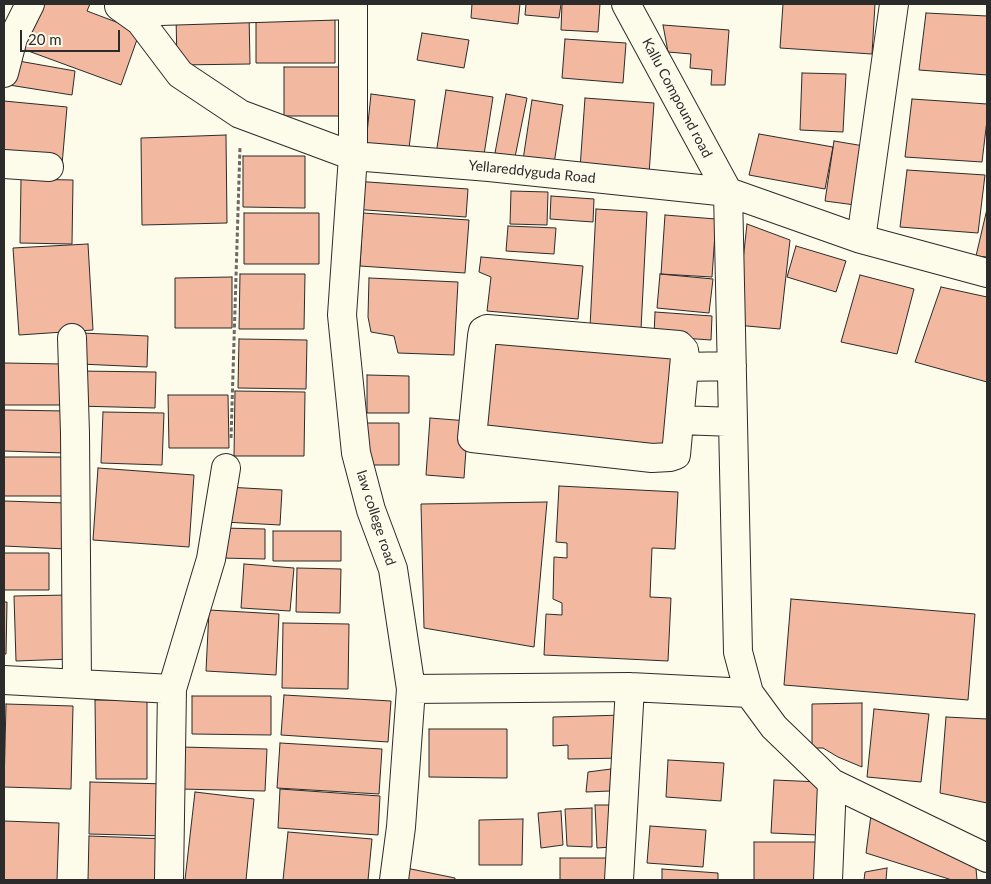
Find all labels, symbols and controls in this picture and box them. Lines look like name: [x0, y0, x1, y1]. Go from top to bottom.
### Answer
scale bar: [22, 20, 122, 52]
text: 20 m: [28, 30, 62, 48]
street label: Kallu Compound road: [638, 35, 716, 161]
street label: Yellareddyguda Road: [468, 157, 596, 187]
street label: law college road: [353, 468, 399, 568]

